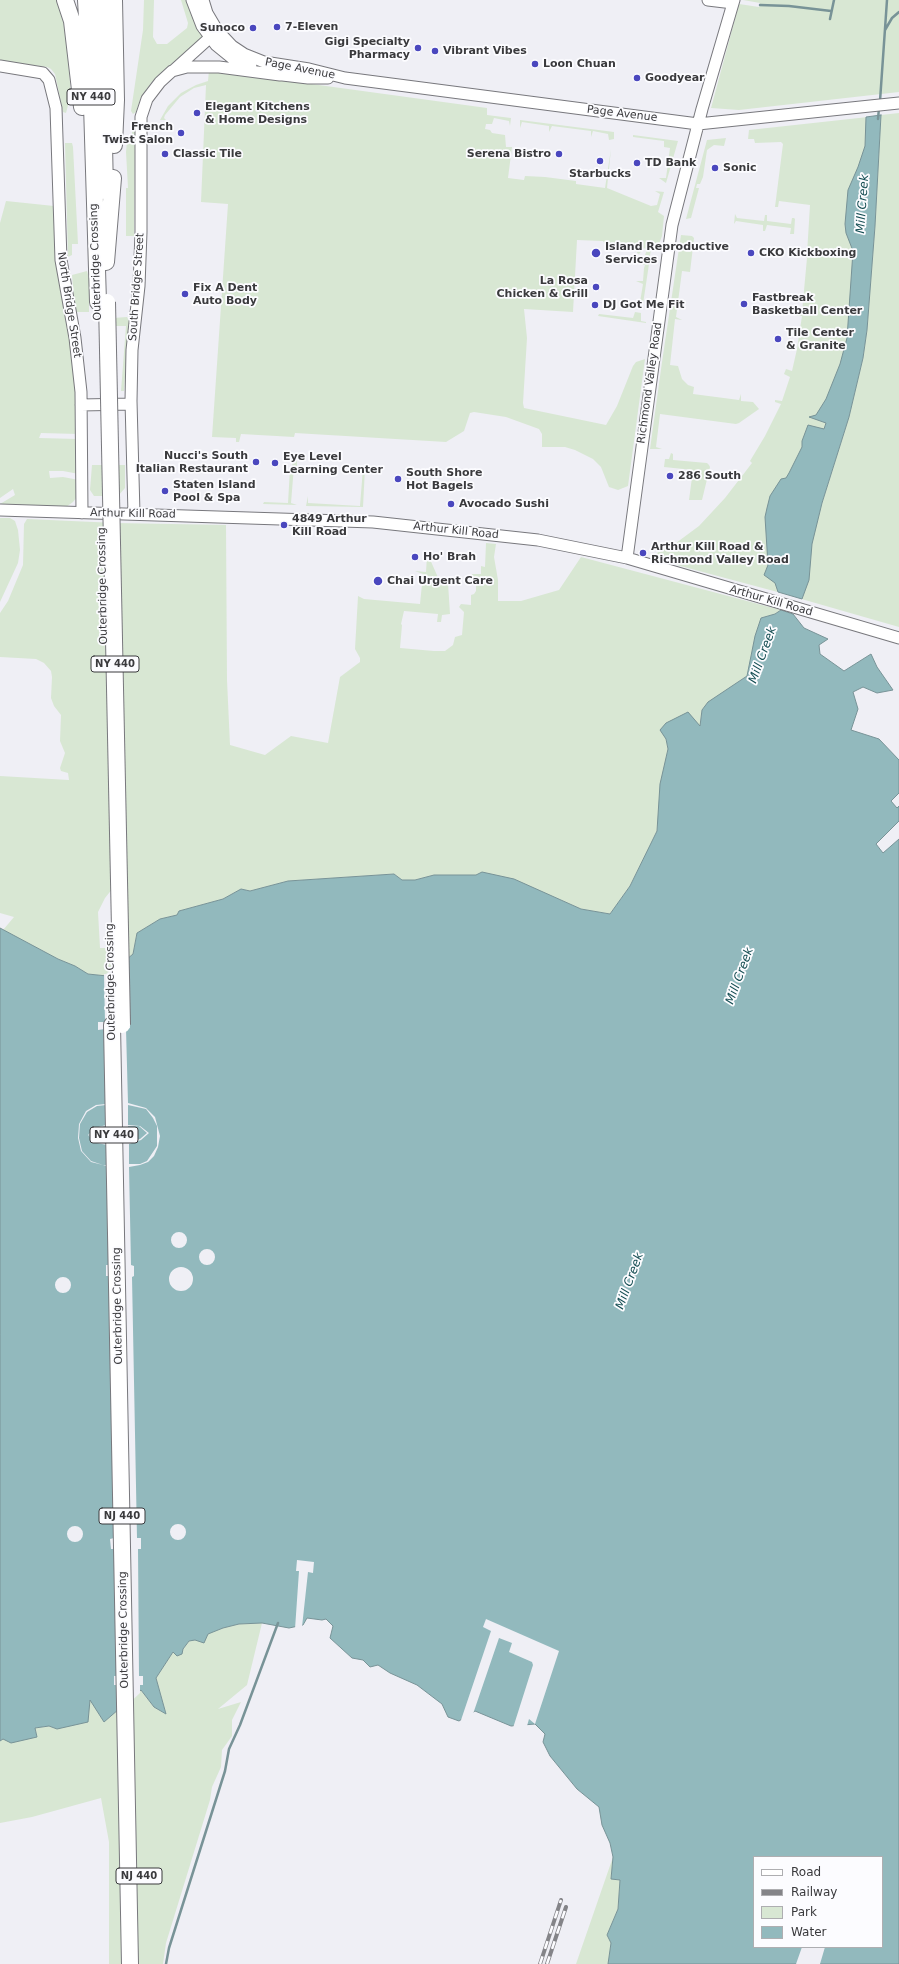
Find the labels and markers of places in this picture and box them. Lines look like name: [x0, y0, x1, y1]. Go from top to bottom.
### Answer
place label: 7-Eleven: [285, 20, 338, 34]
place label: Sunoco: [200, 21, 245, 35]
marker: 7-Eleven: [272, 22, 282, 32]
marker: Sunoco: [248, 23, 258, 33]
place label: Gigi Specialty Pharmacy: [325, 35, 410, 61]
marker: Gigi Specialty Pharmacy: [413, 43, 423, 53]
place label: Vibrant Vibes: [443, 44, 527, 58]
marker: Vibrant Vibes: [430, 46, 440, 56]
place label: Loon Chuan: [543, 57, 616, 71]
marker: Loon Chuan: [530, 59, 540, 69]
place label: Goodyear: [645, 71, 704, 85]
marker: Goodyear: [632, 73, 642, 83]
place label: Elegant Kitchens & Home Designs: [205, 100, 310, 126]
marker: Elegant Kitchens & Home Designs: [192, 108, 202, 118]
place label: French Twist Salon: [103, 120, 173, 146]
marker: French Twist Salon: [176, 128, 186, 138]
place label: Classic Tile: [173, 147, 242, 161]
place label: Serena Bistro: [467, 147, 551, 161]
marker: Classic Tile: [160, 149, 170, 159]
marker: Serena Bistro: [554, 149, 564, 159]
marker: Starbucks: [595, 156, 605, 166]
place label: TD Bank: [645, 156, 696, 170]
marker: TD Bank: [632, 158, 642, 168]
place label: Sonic: [723, 161, 757, 175]
marker: Sonic: [710, 163, 720, 173]
place label: Starbucks: [569, 167, 631, 181]
place label: Island Reproductive Services: [605, 240, 729, 266]
place label: CKO Kickboxing: [759, 246, 856, 260]
marker: Island Reproductive Services: [590, 247, 602, 259]
marker: CKO Kickboxing: [746, 248, 756, 258]
place label: La Rosa Chicken & Grill: [496, 274, 588, 300]
place label: Fix A Dent Auto Body: [193, 281, 257, 307]
marker: La Rosa Chicken & Grill: [591, 282, 601, 292]
marker: Fix A Dent Auto Body: [180, 289, 190, 299]
place label: Fastbreak Basketball Center: [752, 291, 862, 317]
place label: DJ Got Me Fit: [603, 298, 685, 312]
marker: Fastbreak Basketball Center: [739, 299, 749, 309]
marker: DJ Got Me Fit: [590, 300, 600, 310]
place label: Tile Center & Granite: [786, 326, 854, 352]
marker: Tile Center & Granite: [773, 334, 783, 344]
place label: Nucci's South Italian Restaurant: [136, 449, 248, 475]
place label: Eye Level Learning Center: [283, 450, 383, 476]
marker: Nucci's South Italian Restaurant: [251, 457, 261, 467]
marker: Eye Level Learning Center: [270, 458, 280, 468]
place label: South Shore Hot Bagels: [406, 466, 482, 492]
place label: 286 South: [678, 469, 741, 483]
marker: 286 South: [665, 471, 675, 481]
marker: South Shore Hot Bagels: [393, 474, 403, 484]
place label: Staten Island Pool & Spa: [173, 478, 256, 504]
marker: Staten Island Pool & Spa: [160, 486, 170, 496]
place label: Avocado Sushi: [459, 497, 549, 511]
marker: Avocado Sushi: [446, 499, 456, 509]
place label: 4849 Arthur Kill Road: [292, 512, 367, 538]
marker: 4849 Arthur Kill Road: [279, 520, 289, 530]
place label: Arthur Kill Road & Richmond Valley Road: [651, 540, 789, 566]
marker: Arthur Kill Road & Richmond Valley Road: [638, 548, 648, 558]
place label: Ho' Brah: [423, 550, 476, 564]
marker: Ho' Brah: [410, 552, 420, 562]
place label: Chai Urgent Care: [387, 574, 493, 588]
marker: Chai Urgent Care: [372, 575, 384, 587]

